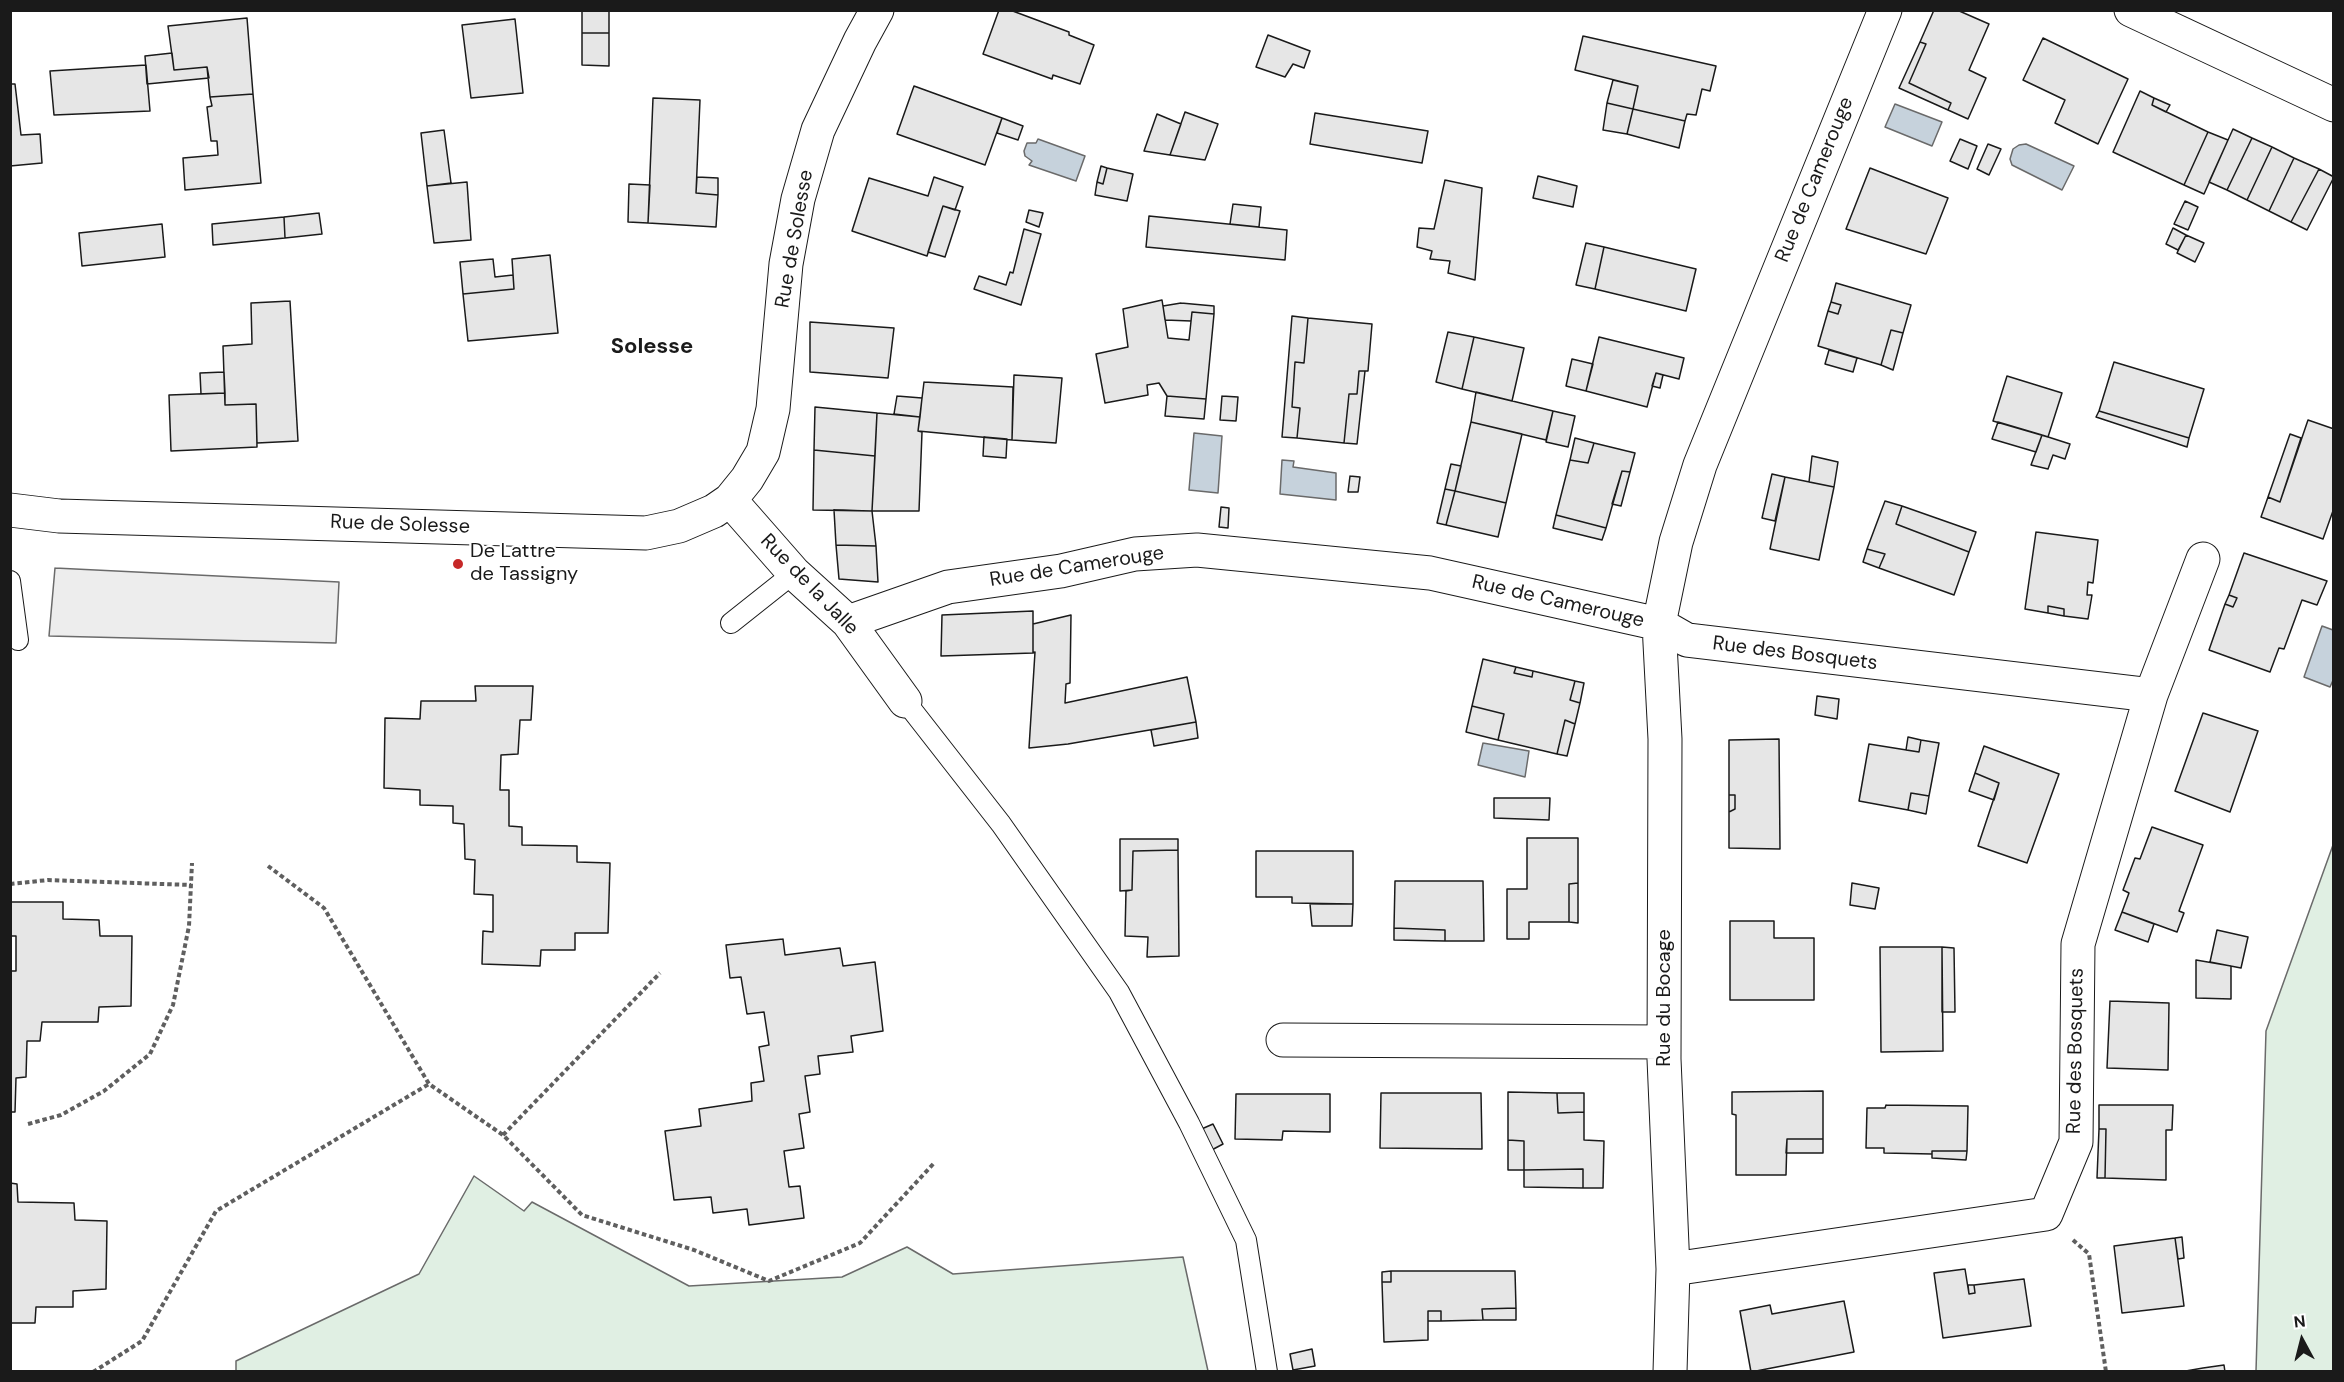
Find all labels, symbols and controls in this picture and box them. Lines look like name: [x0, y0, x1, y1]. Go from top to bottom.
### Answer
street label: Rue de Camerouge: [1771, 94, 1859, 266]
street label: Rue de Solesse: [771, 168, 819, 310]
district label: Solesse: [611, 334, 693, 360]
street label: Rue de Solesse: [330, 511, 470, 539]
street label: Rue de la Jalle: [755, 530, 863, 640]
place label: De Lattre de Tassigny: [470, 540, 578, 587]
street label: Rue de Camerouge: [988, 541, 1166, 593]
marker: De Lattre de Tassigny: [451, 557, 465, 571]
street label: Rue de Camerouge: [1470, 571, 1646, 633]
street label: Rue des Bosquets: [1711, 632, 1879, 676]
street label: Rue du Bocage: [1653, 929, 1677, 1067]
street label: Rue des Bosquets: [2063, 968, 2089, 1134]
north arrow: [2272, 1310, 2332, 1370]
text: N: [2293, 1311, 2307, 1333]

